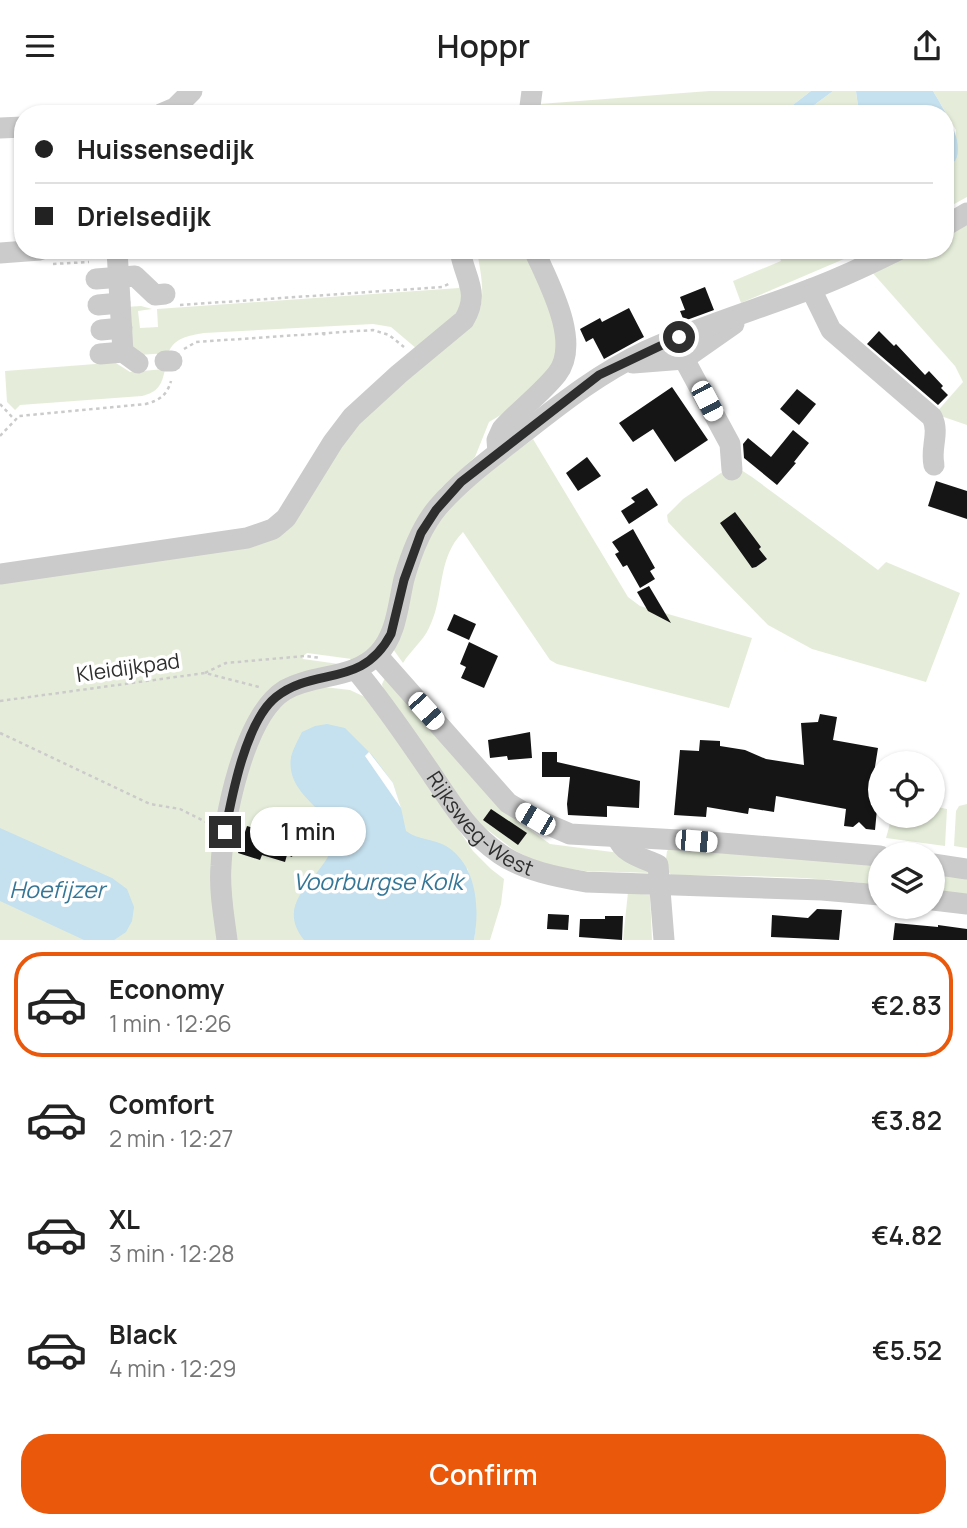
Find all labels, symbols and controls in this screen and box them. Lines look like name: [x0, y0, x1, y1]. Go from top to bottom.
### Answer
text: Hoppr: [437, 24, 530, 68]
icon: menu: [21, 27, 59, 65]
icon: share: [908, 27, 946, 65]
text: Huissensedijk: [77, 131, 254, 167]
text: Drielsedijk: [77, 198, 210, 234]
route start: [663, 321, 695, 353]
car: [688, 378, 727, 424]
street label: Kleidijkpad: [74, 646, 181, 688]
car: [405, 688, 448, 734]
map controls: [868, 751, 945, 919]
button: locate: [868, 751, 945, 828]
street label: Rijksweg-West: [421, 765, 538, 882]
car: [512, 799, 559, 839]
callout: 1 min: [250, 807, 365, 857]
text: 1 min: [281, 815, 335, 847]
route end: [209, 816, 241, 848]
car: [675, 829, 718, 853]
button: layers: [868, 842, 945, 919]
water label: Voorburgse Kolk: [293, 865, 467, 897]
water label: Hoefijzer: [9, 873, 107, 905]
text: Economy: [109, 971, 224, 1007]
icon: car: [25, 973, 88, 1036]
text: €2.83: [871, 987, 942, 1023]
text: 1 min · 12:26: [109, 1007, 232, 1039]
text: Comfort: [109, 1086, 215, 1122]
icon: car: [25, 1088, 88, 1151]
text: €3.82: [871, 1102, 942, 1138]
text: 2 min · 12:27: [109, 1122, 233, 1154]
text: XL: [109, 1201, 140, 1237]
icon: car: [25, 1203, 88, 1266]
text: €4.82: [872, 1217, 942, 1253]
text: 3 min · 12:28: [109, 1237, 235, 1269]
text: Black: [109, 1316, 177, 1352]
icon: car: [25, 1318, 88, 1381]
text: €5.52: [872, 1332, 942, 1368]
text: 4 min · 12:29: [109, 1352, 236, 1384]
button: Confirm: [21, 1434, 946, 1514]

